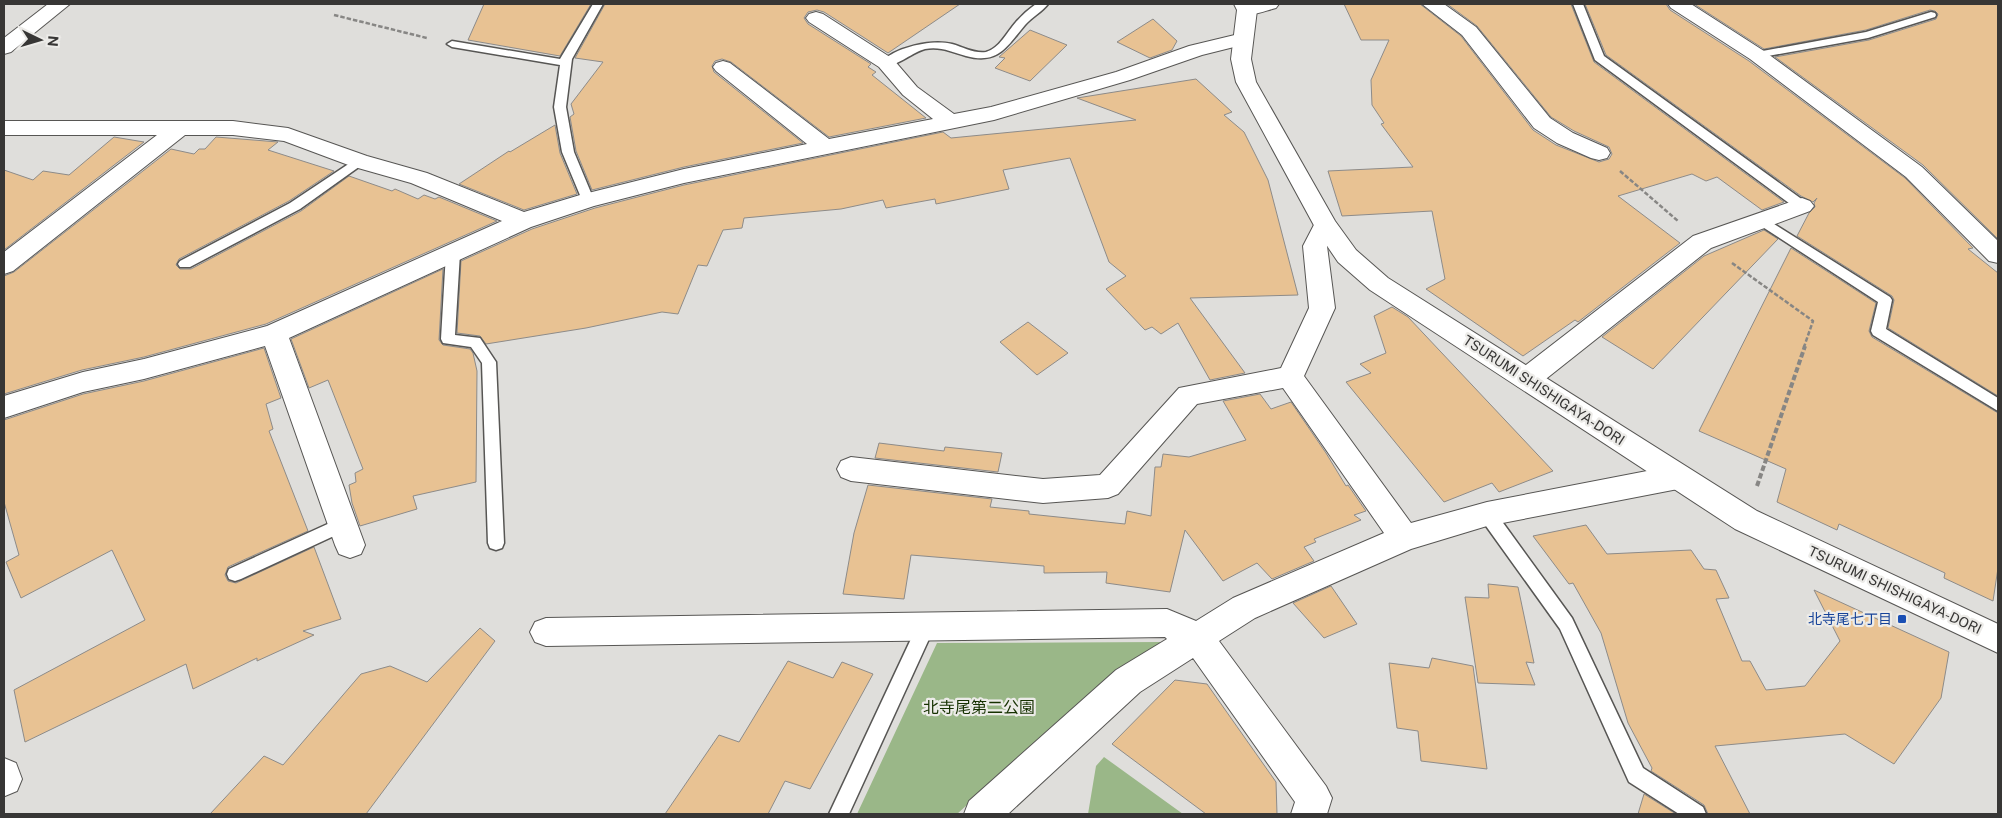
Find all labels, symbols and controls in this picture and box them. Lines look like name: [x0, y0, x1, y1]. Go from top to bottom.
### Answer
north arrow: [15, 15, 65, 65]
text: N: [45, 35, 61, 47]
street label: TSURUMI SHISHIGAYA-DORI: [1460, 332, 1628, 448]
street label: TSURUMI SHISHIGAYA-DORI: [1806, 543, 1984, 637]
place label: 北寺尾七丁目: [1808, 611, 1892, 627]
marker: 北寺尾七丁目: [1896, 613, 1908, 625]
park label: 北寺尾第二公園: [923, 698, 1035, 717]

